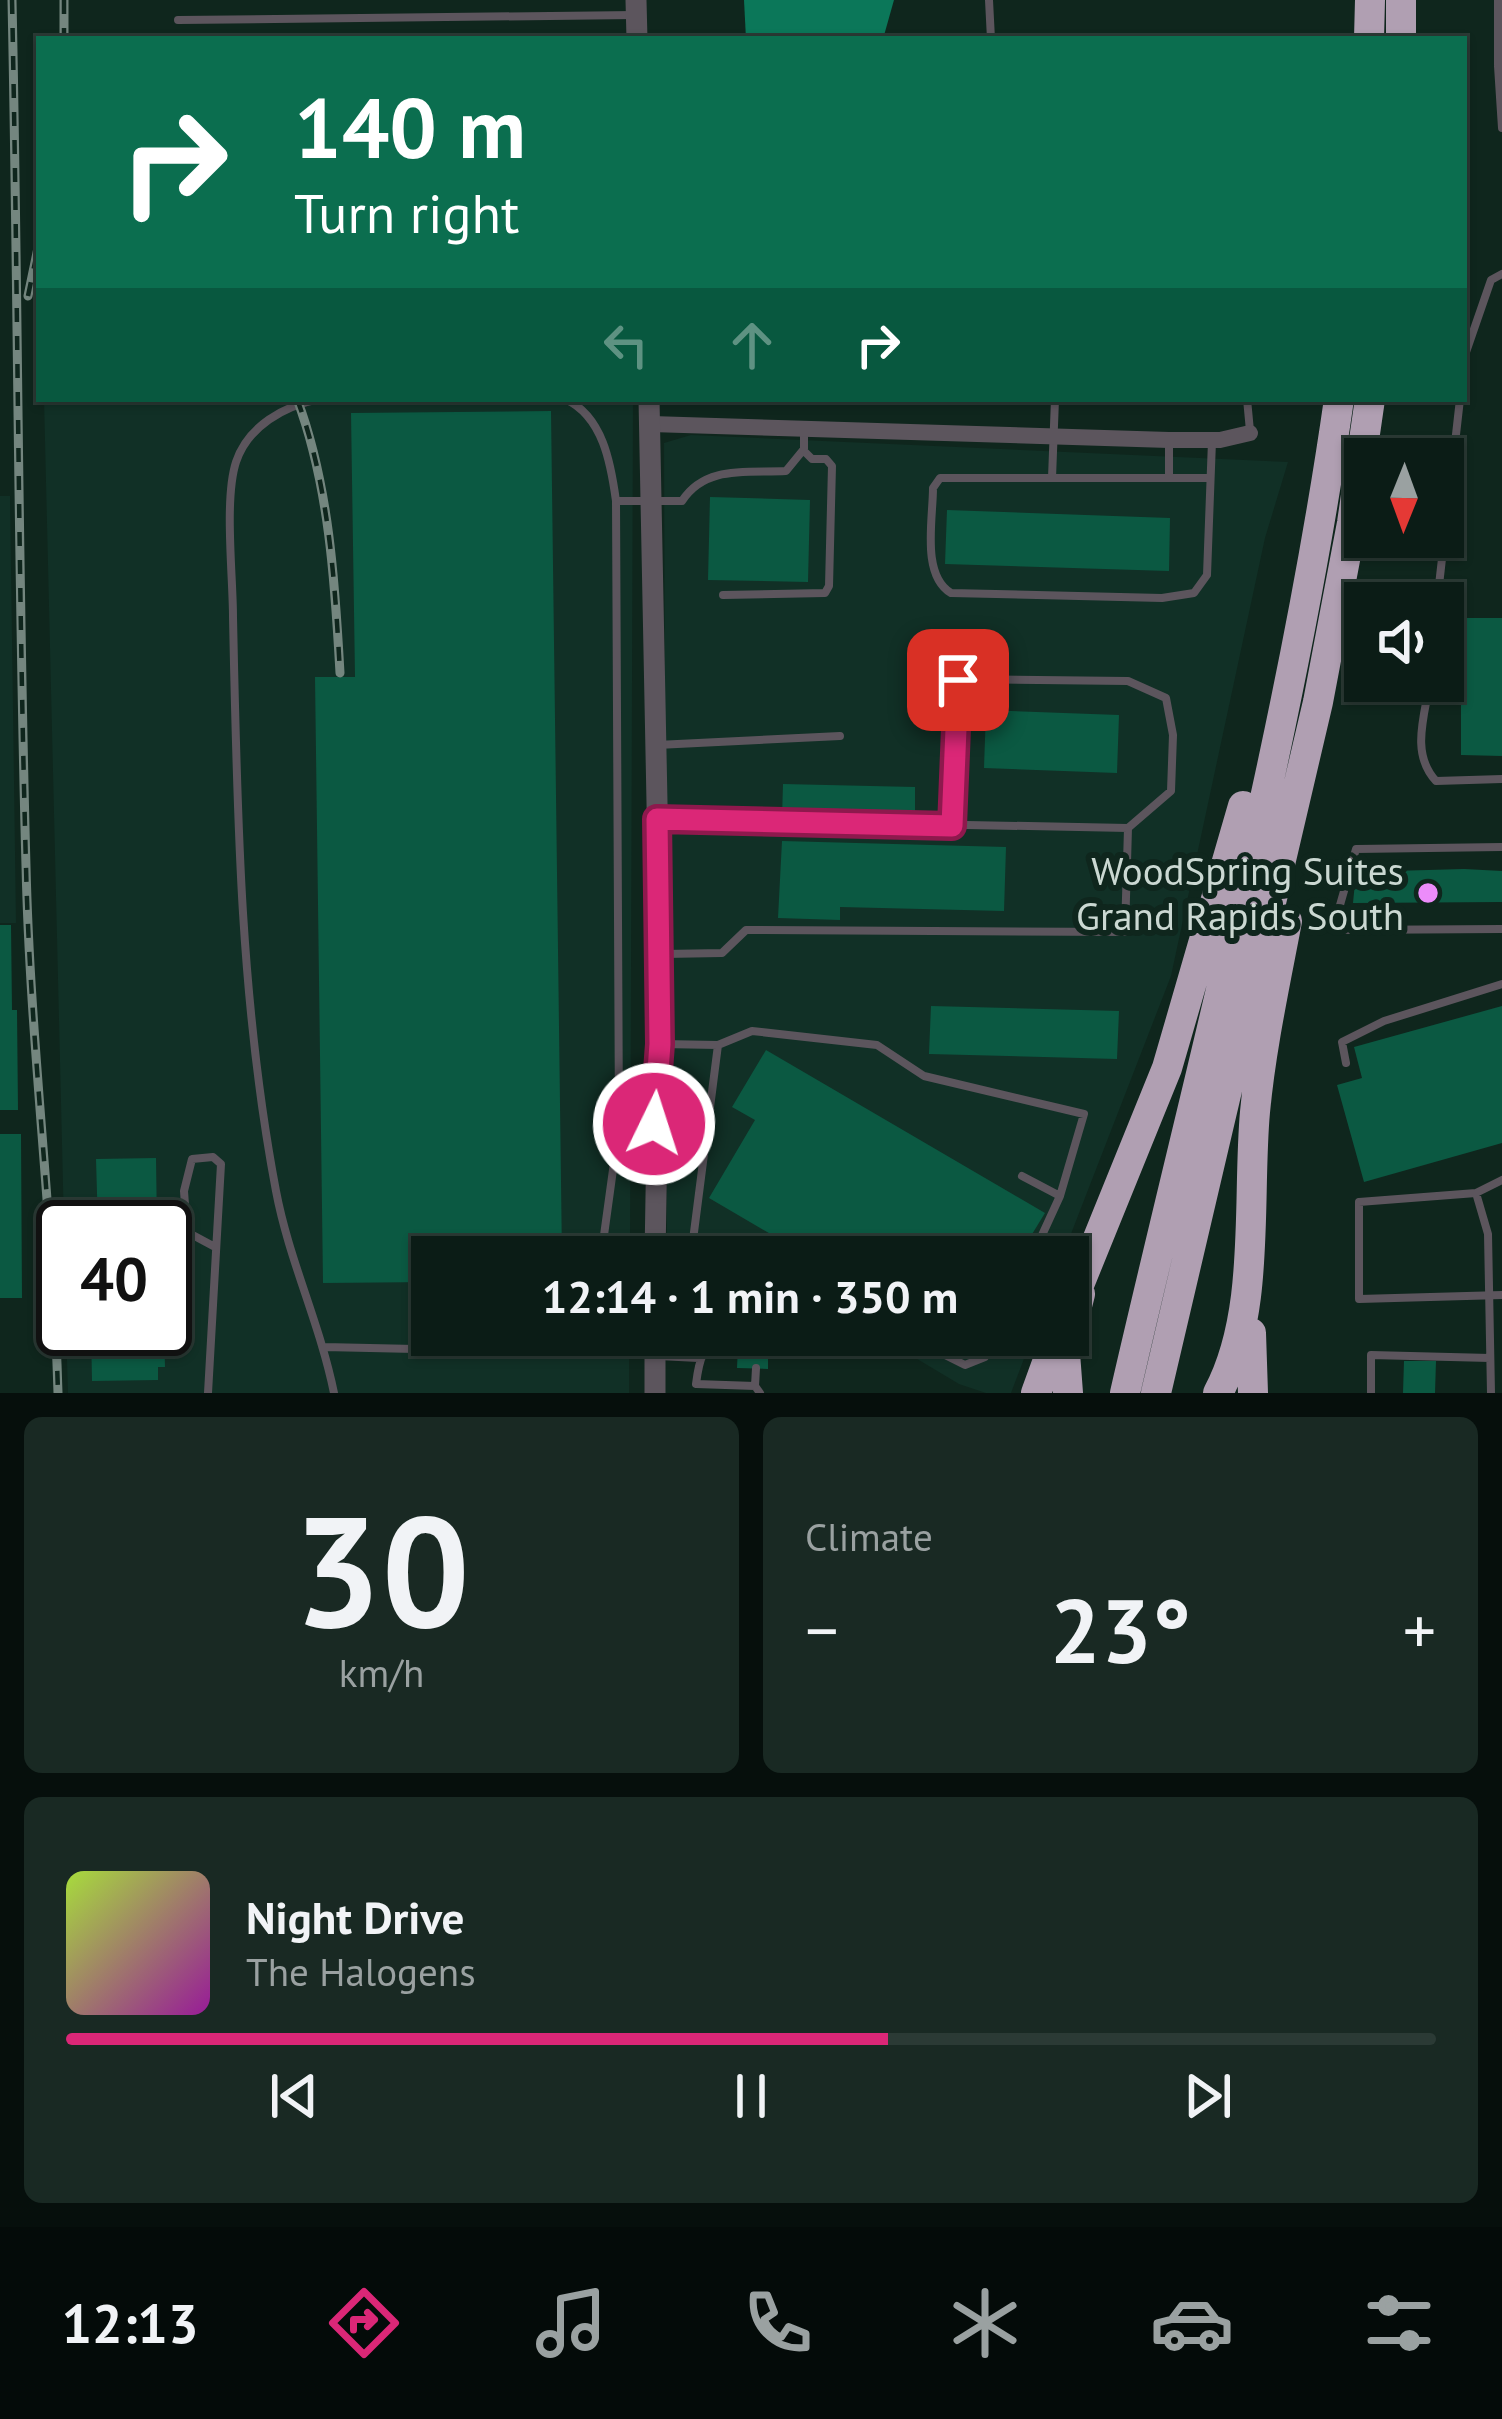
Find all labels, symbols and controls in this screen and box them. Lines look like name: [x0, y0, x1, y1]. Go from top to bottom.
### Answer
text: 140 m: [294, 72, 526, 181]
icon: right: [96, 84, 252, 240]
text: Turn right: [294, 178, 519, 248]
icon: left: [593, 312, 659, 378]
icon: ahead: [719, 312, 785, 378]
icon: right: [845, 312, 911, 378]
north arrow: [1344, 438, 1464, 558]
map controls: [1344, 438, 1464, 702]
button: sound: [1344, 582, 1464, 702]
pin: [907, 629, 1009, 731]
icon: arrive: [925, 647, 991, 713]
place label: WoodSpring Suites Grand Rapids South: [1076, 845, 1404, 941]
marker: WoodSpring Suites Grand Rapids South: [1415, 880, 1441, 906]
position arrow: [591, 1061, 717, 1187]
speed limit sign: 40: [36, 1200, 192, 1356]
text: 12:14 · 1 min · 350 m: [542, 1267, 958, 1325]
text: 30: [293, 1468, 470, 1670]
text: Climate: [805, 1511, 933, 1562]
text: 23°: [1050, 1571, 1191, 1688]
text: −: [805, 1587, 838, 1672]
text: +: [1403, 1587, 1436, 1672]
text: km/h: [339, 1647, 424, 1698]
text: Night Drive: [246, 1888, 464, 1946]
text: The Halogens: [246, 1946, 476, 1997]
icon: previous: [261, 2063, 327, 2129]
icon: pause: [718, 2063, 784, 2129]
icon: next: [1175, 2063, 1241, 2129]
icon: directions: [322, 2281, 406, 2365]
icon: music: [529, 2281, 613, 2365]
icon: phone: [736, 2281, 820, 2365]
icon: climate: [943, 2281, 1027, 2365]
icon: car: [1150, 2281, 1234, 2365]
icon: filters: [1357, 2281, 1441, 2365]
text: 12:13: [62, 2288, 199, 2358]

